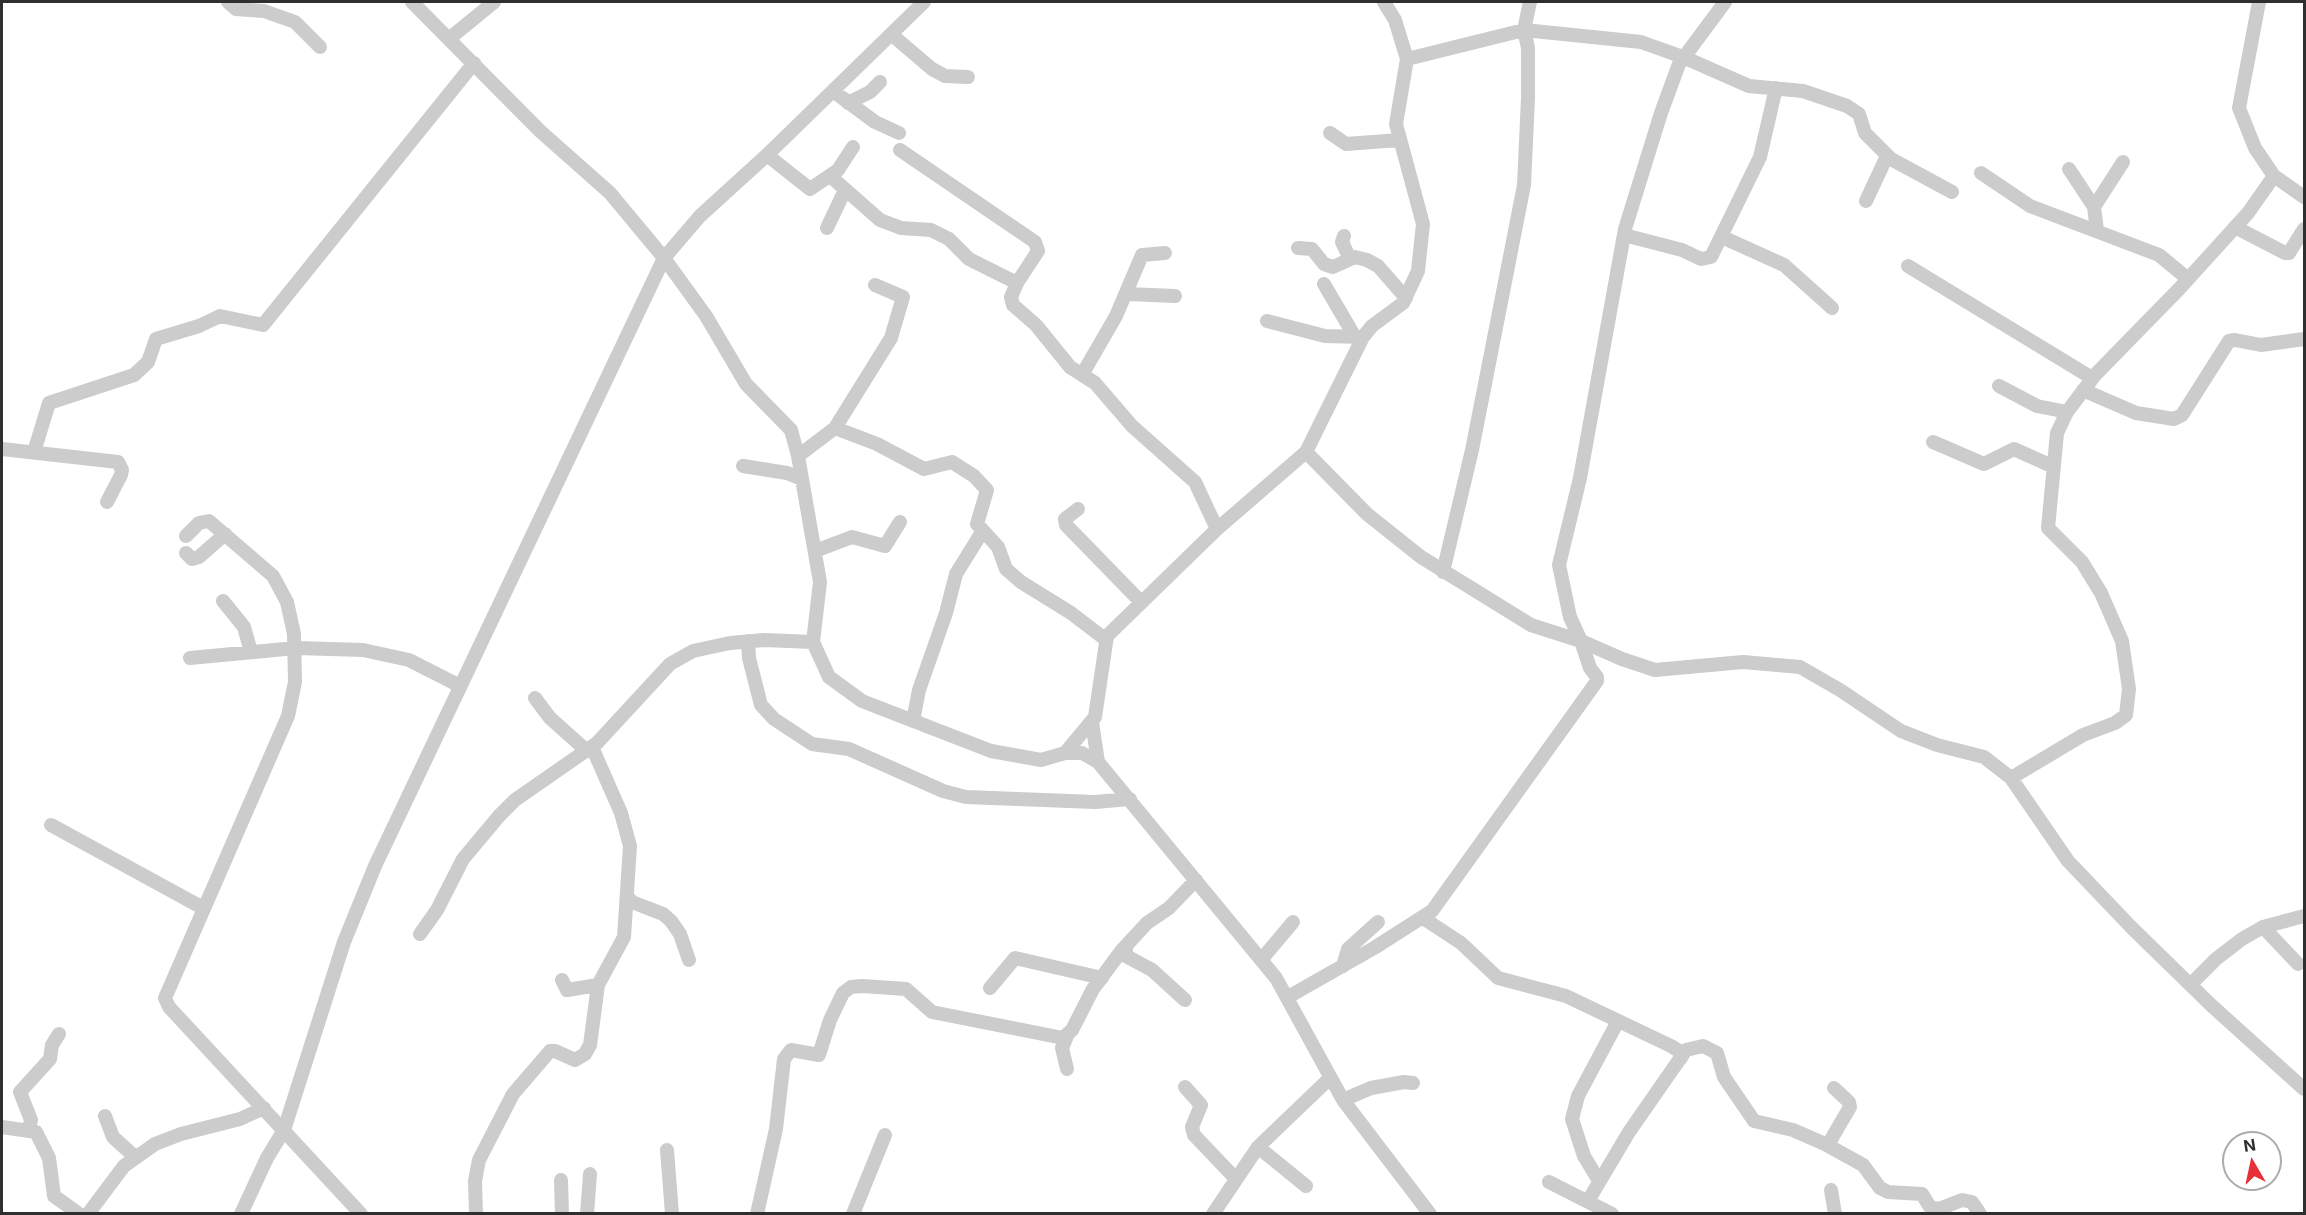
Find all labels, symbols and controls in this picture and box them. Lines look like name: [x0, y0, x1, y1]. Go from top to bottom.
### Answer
north arrow: [2222, 1131, 2282, 1191]
text: N: [2242, 1134, 2257, 1156]

